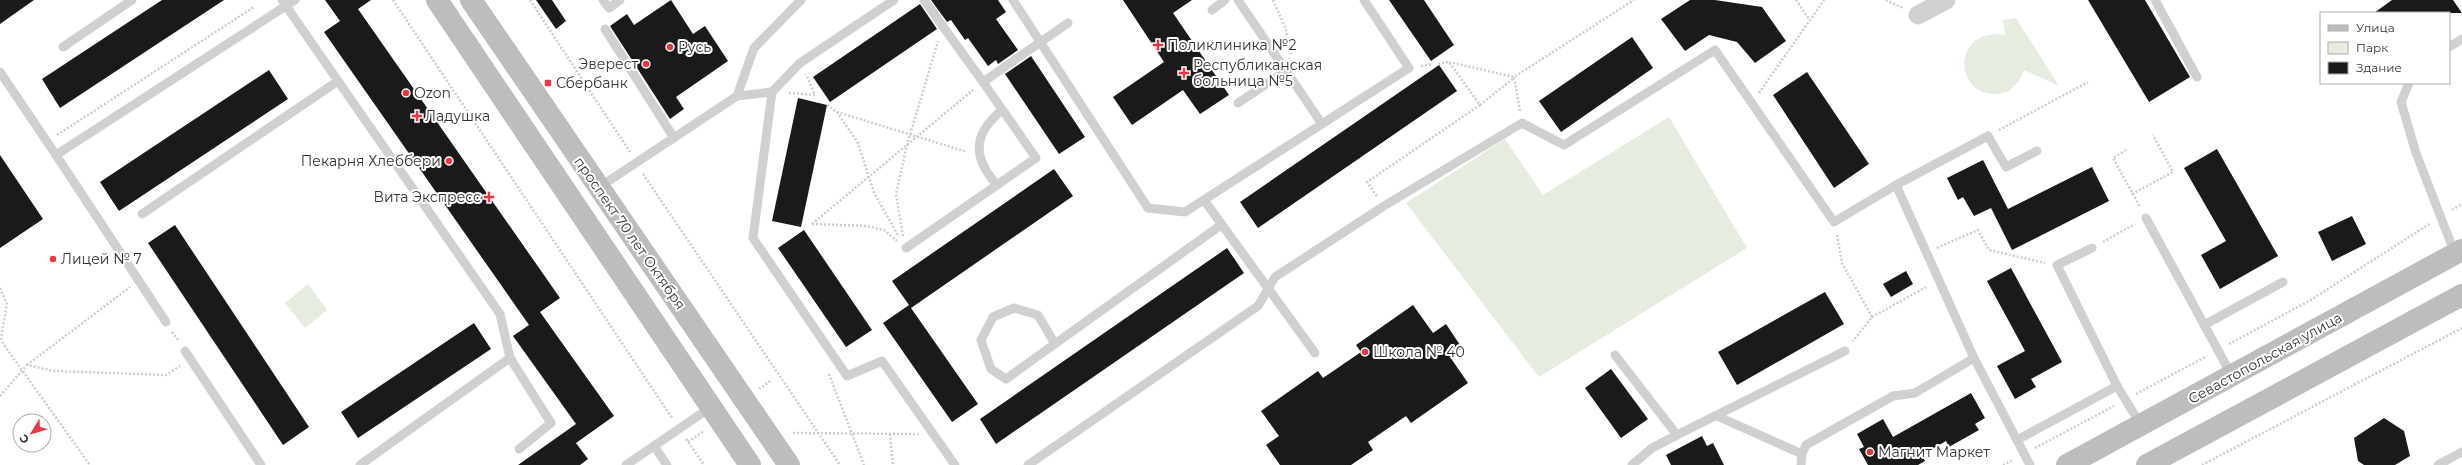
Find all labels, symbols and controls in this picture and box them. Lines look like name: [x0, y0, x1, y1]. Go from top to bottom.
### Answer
legend: [2320, 12, 2450, 84]
text: Улица: [2356, 20, 2395, 35]
place label: Поликлиника №2: [1167, 36, 1296, 54]
place label: Русь: [678, 38, 711, 56]
marker: Поликлиника №2: [1152, 39, 1164, 51]
text: Парк: [2356, 40, 2388, 55]
marker: Русь: [665, 42, 675, 52]
place label: Эверест: [578, 55, 638, 73]
place label: Республиканская больница №5: [1193, 56, 1322, 90]
marker: Эверест: [641, 59, 651, 69]
text: Здание: [2356, 60, 2402, 75]
marker: Республиканская больница №5: [1178, 67, 1190, 79]
place label: Сбербанк: [556, 74, 628, 92]
marker: Сбербанк: [543, 78, 553, 88]
place label: Ozon: [414, 84, 451, 102]
marker: Ozon: [401, 88, 411, 98]
place label: Ладушка: [425, 107, 490, 125]
marker: Ладушка: [412, 111, 422, 121]
place label: Пекарня Хлеббери: [301, 152, 441, 170]
street label: проспект 70 лет Октября: [570, 153, 690, 313]
marker: Пекарня Хлеббери: [444, 156, 454, 166]
place label: Вита Экспресс: [373, 188, 481, 206]
marker: Вита Экспресс: [484, 192, 494, 202]
place label: Лицей № 7: [61, 250, 142, 268]
marker: Лицей № 7: [48, 254, 58, 264]
street label: Севастопольская улица: [2185, 308, 2345, 408]
place label: Школа № 40: [1373, 343, 1465, 361]
marker: Школа № 40: [1360, 347, 1370, 357]
north arrow: [12, 413, 52, 453]
text: С: [16, 432, 32, 447]
place label: Магнит Маркет: [1878, 443, 1990, 461]
marker: Магнит Маркет: [1865, 447, 1875, 457]

